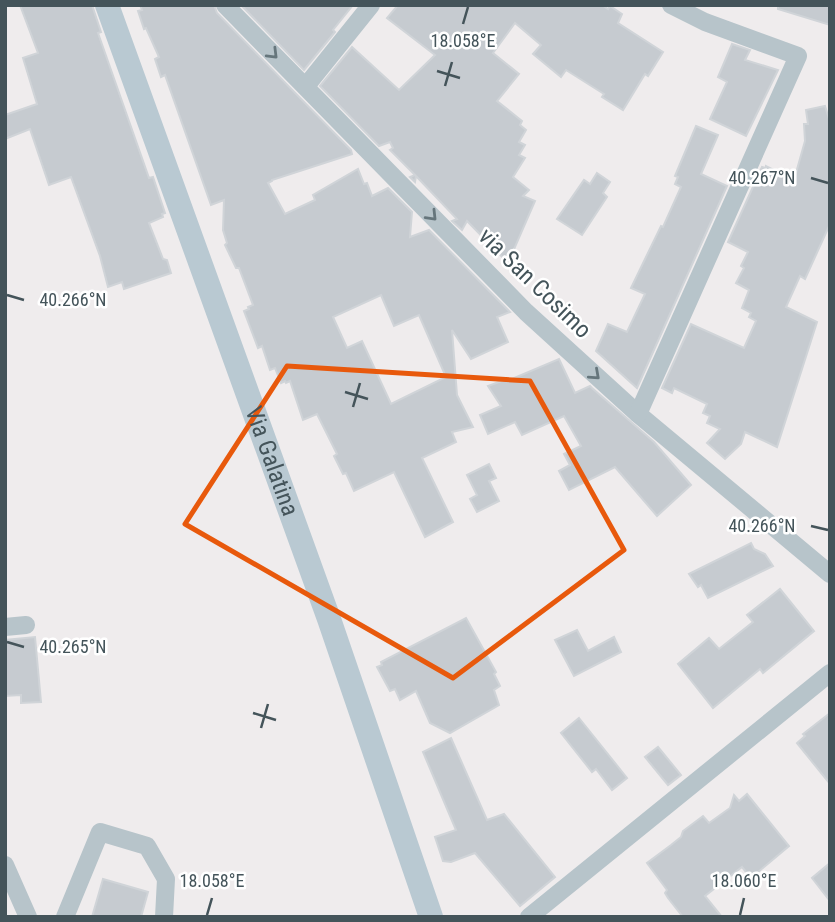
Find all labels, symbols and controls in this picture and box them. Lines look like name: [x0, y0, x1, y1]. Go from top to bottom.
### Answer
text: 18.058°E: [431, 30, 495, 51]
one-way arrow: [265, 45, 278, 58]
text: 40.267°N: [728, 167, 796, 188]
one-way arrow: [424, 208, 437, 221]
street label: via San Cosimo: [473, 222, 597, 344]
text: 40.266°N: [39, 289, 107, 310]
one-way arrow: [587, 367, 600, 379]
street label: Via Galatina: [239, 403, 305, 520]
text: 40.266°N: [728, 515, 796, 536]
text: 40.265°N: [39, 636, 107, 657]
text: 18.058°E: [180, 870, 244, 891]
text: 18.060°E: [712, 870, 776, 891]

